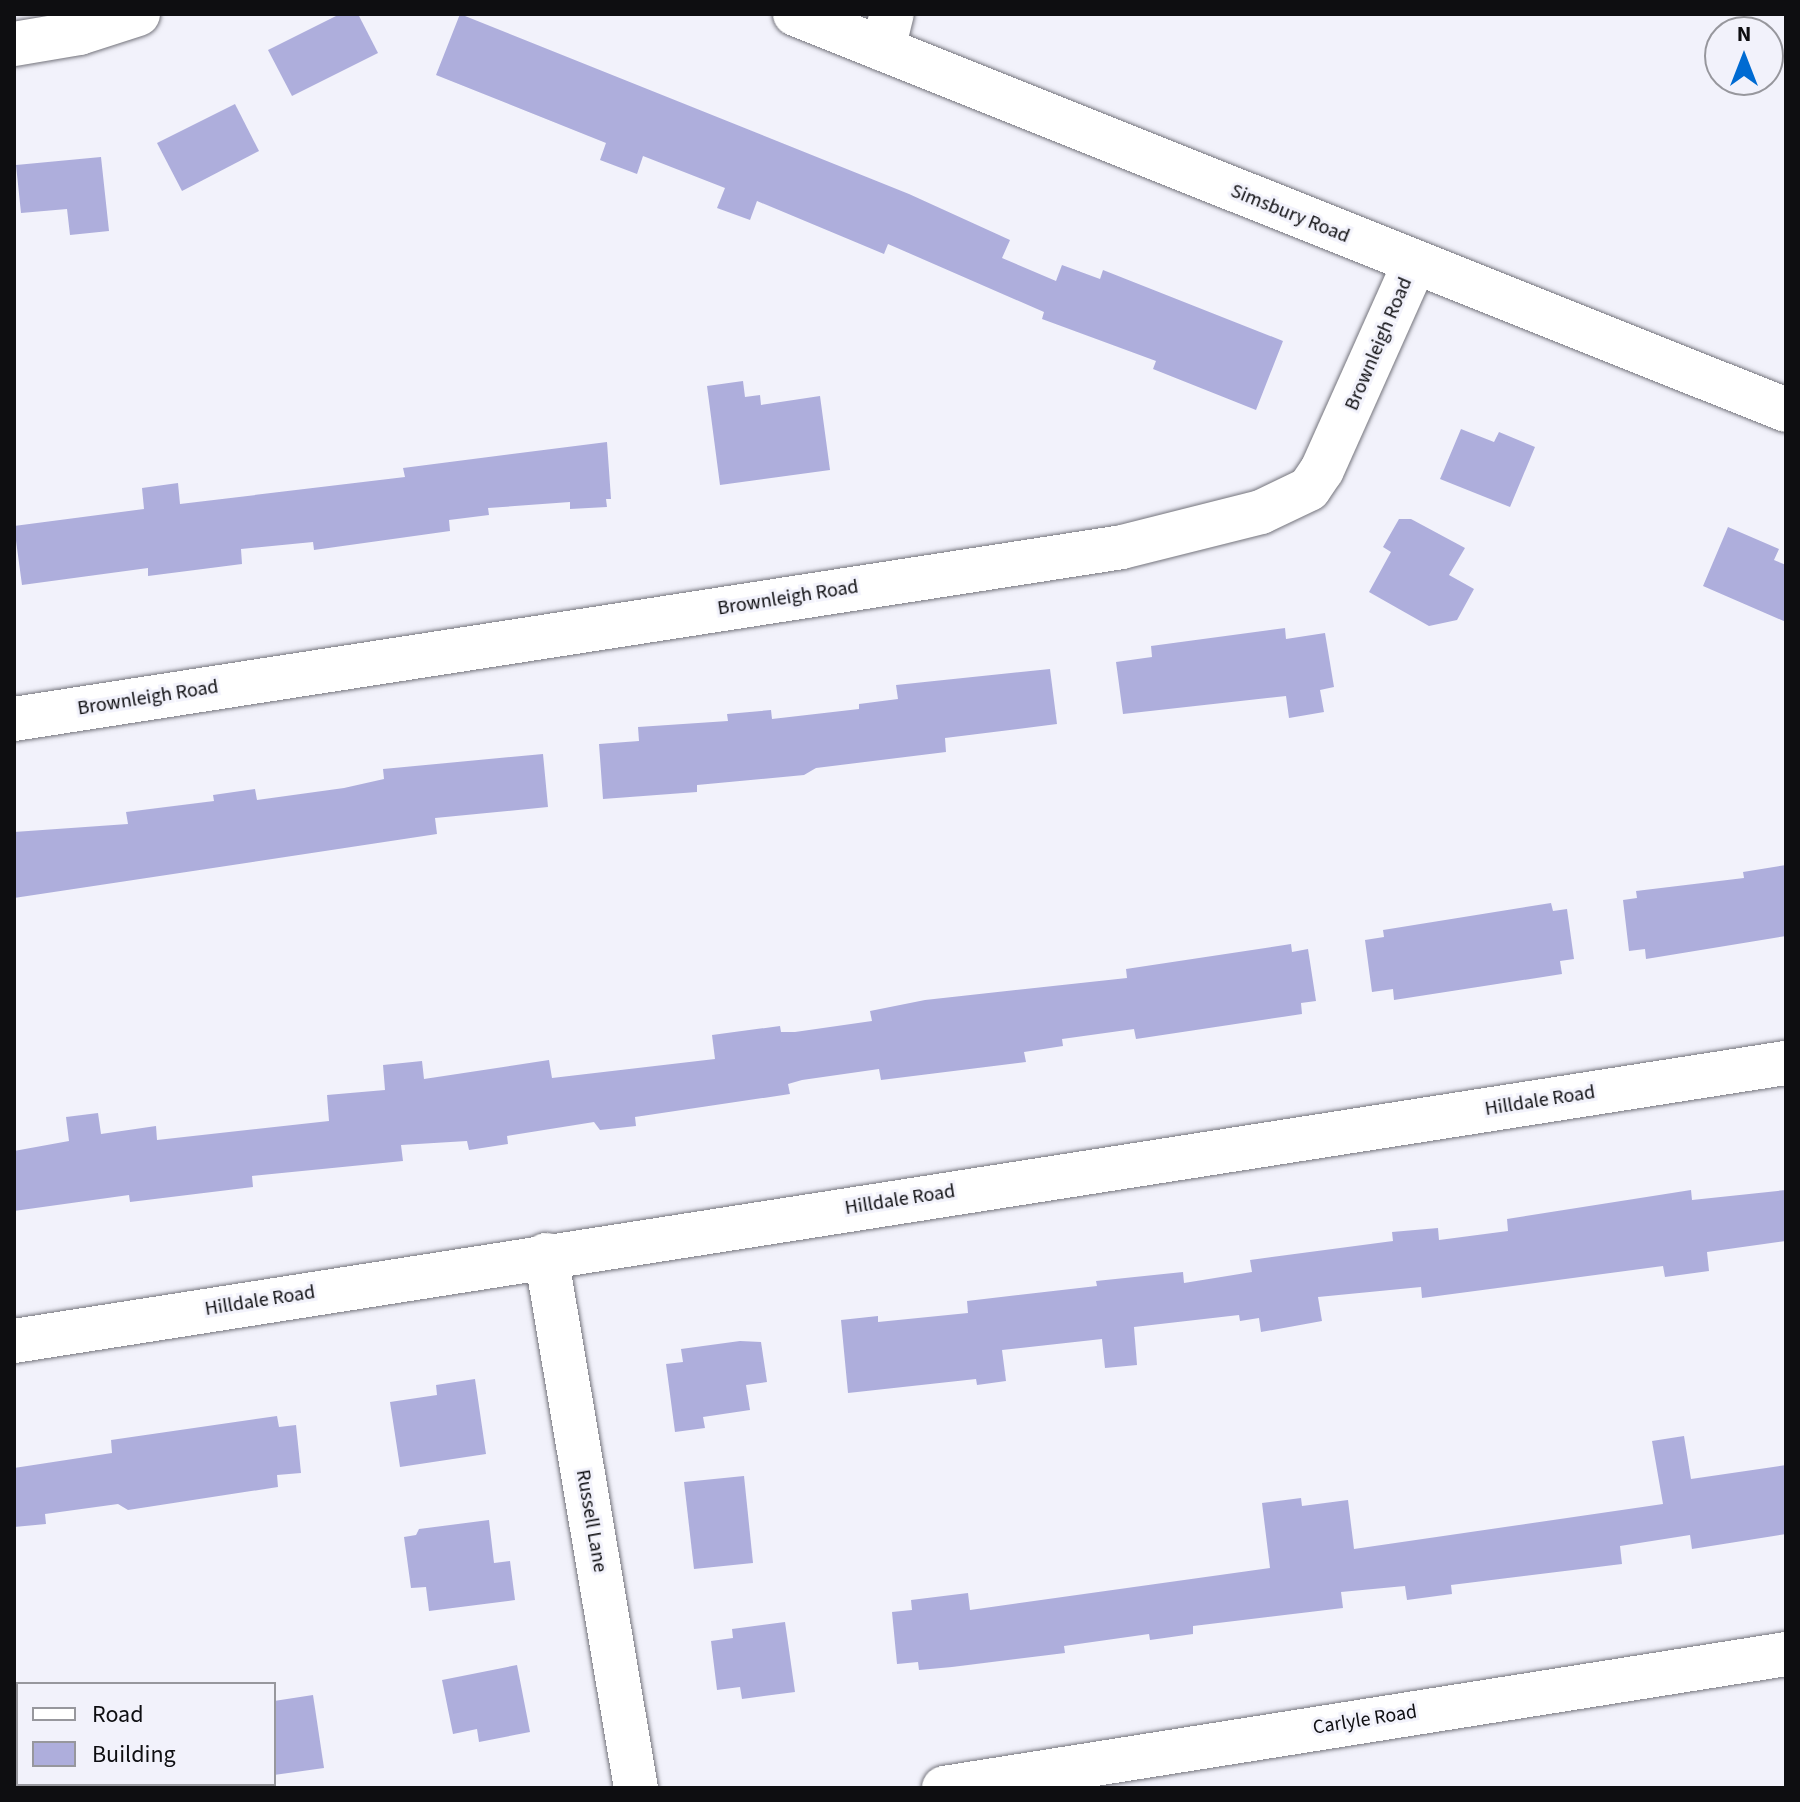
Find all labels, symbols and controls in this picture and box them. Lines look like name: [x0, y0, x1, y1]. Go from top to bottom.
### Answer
north arrow: [1704, 16, 1784, 96]
text: N: [1737, 18, 1751, 50]
street label: Simsbury Road: [1227, 179, 1353, 249]
street label: Brownleigh Road: [1340, 274, 1418, 414]
street label: Brownleigh Road: [716, 575, 860, 621]
street label: Brownleigh Road: [76, 675, 220, 721]
street label: Hilldale Road: [1483, 1080, 1597, 1122]
street label: Hilldale Road: [843, 1179, 957, 1221]
street label: Hilldale Road: [203, 1280, 317, 1322]
street label: Russell Lane: [570, 1468, 612, 1574]
legend: [16, 1682, 276, 1786]
text: Road: [92, 1697, 144, 1732]
street label: Carlyle Road: [1311, 1700, 1419, 1740]
text: Building: [92, 1737, 176, 1772]

